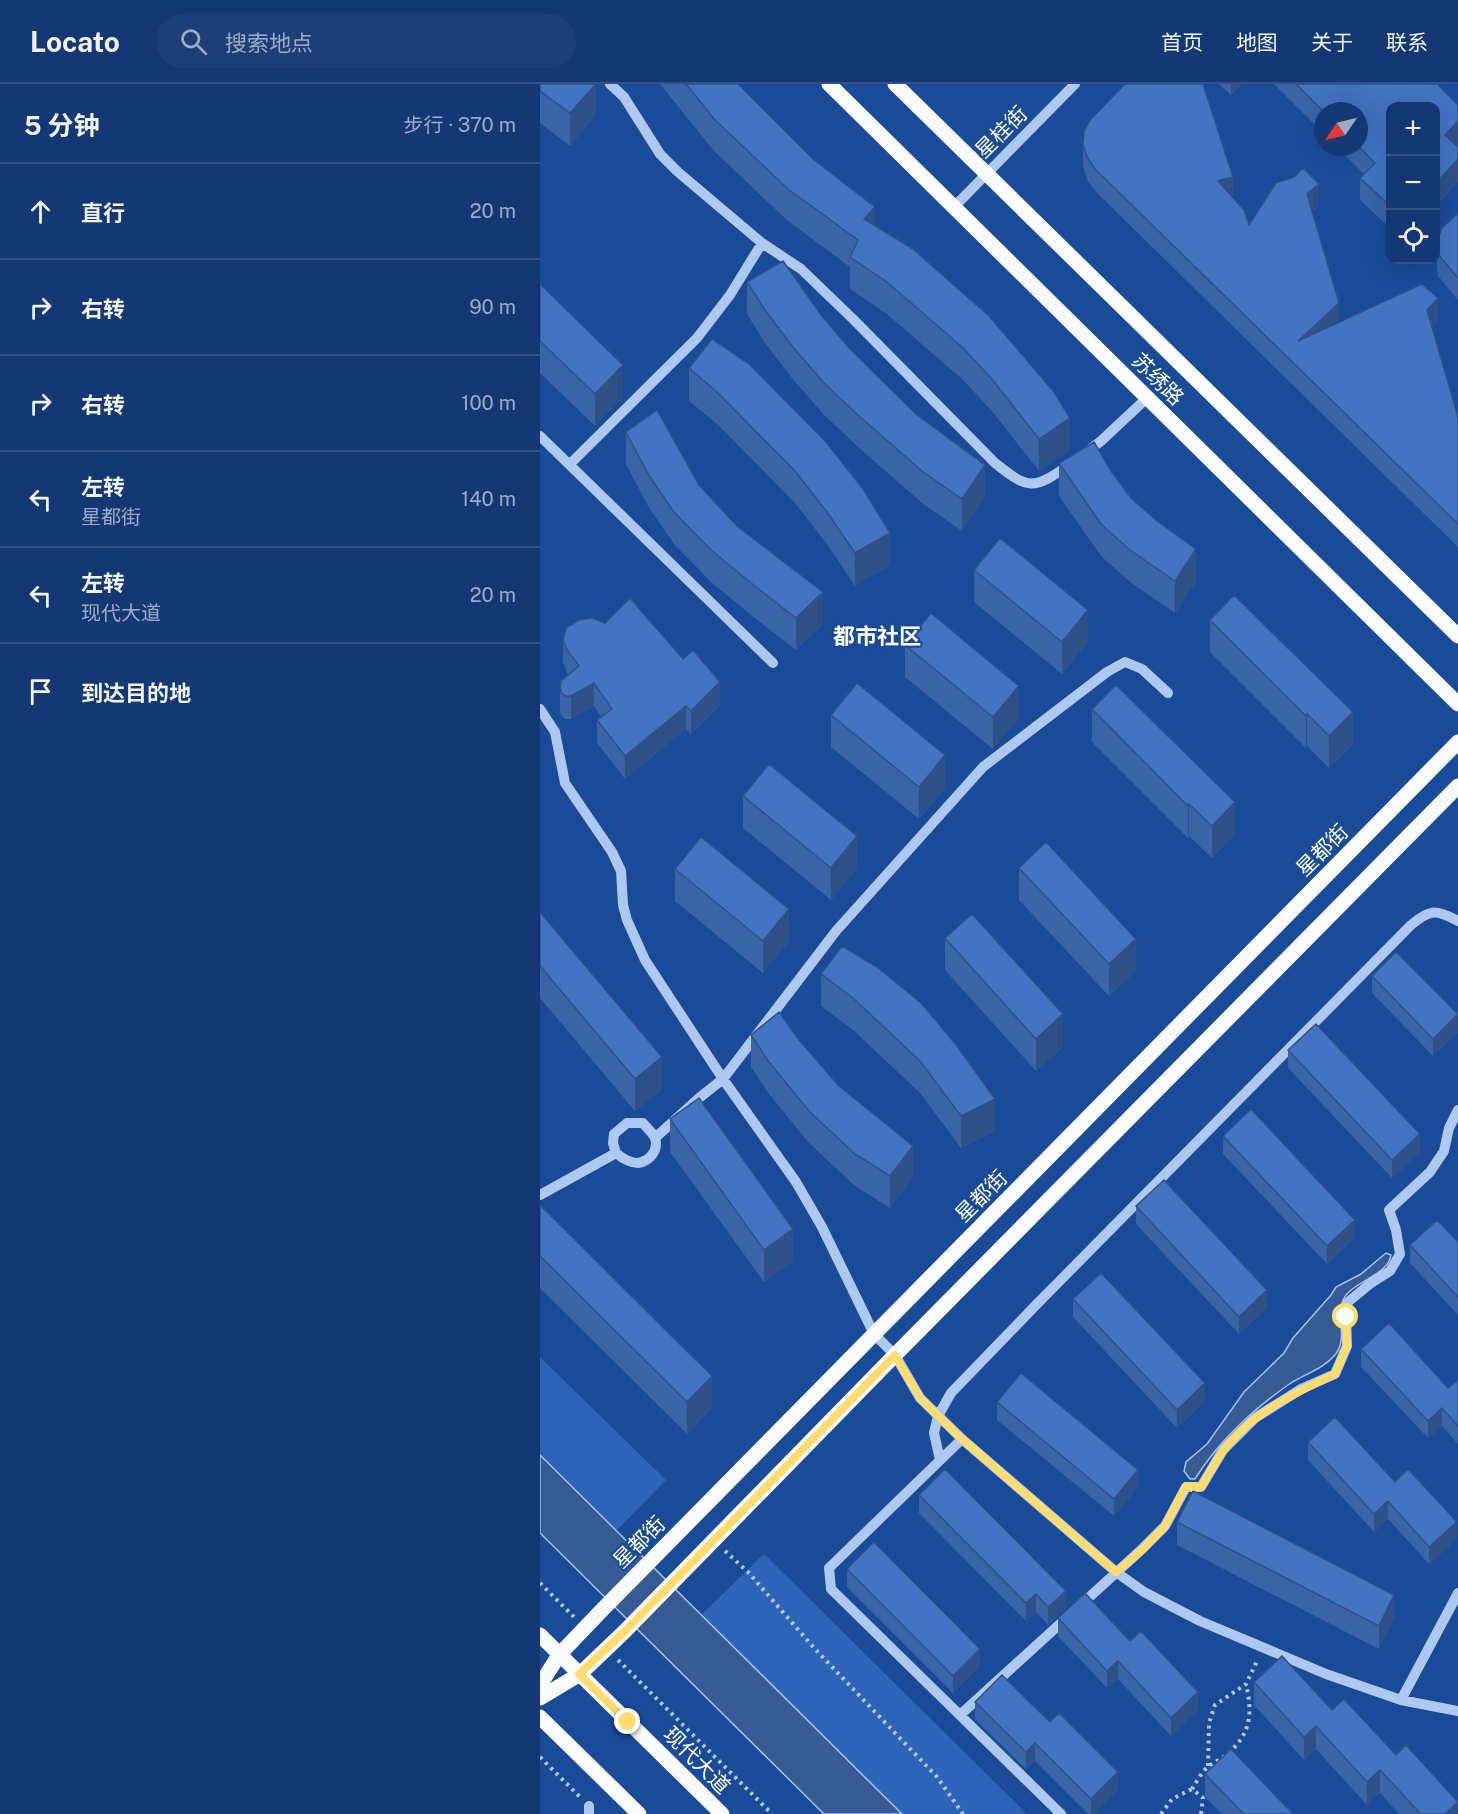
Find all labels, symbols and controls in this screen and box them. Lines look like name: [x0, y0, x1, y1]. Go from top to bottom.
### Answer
search box: [156, 14, 576, 68]
text: Locato: [30, 25, 120, 58]
icon: search: [177, 25, 210, 58]
text: 搜索地点: [225, 30, 313, 56]
text: 首页: [1161, 30, 1203, 55]
text: 地图: [1236, 30, 1278, 55]
text: 关于: [1311, 30, 1353, 55]
text: 联系: [1386, 30, 1428, 55]
street label: 星桂街: [970, 101, 1032, 163]
north arrow: [1314, 102, 1368, 156]
map controls: [1386, 102, 1440, 264]
button: +: [1386, 102, 1440, 156]
text: 5 分钟: [24, 110, 99, 141]
text: 步行 · 370 m: [404, 113, 516, 137]
button: −: [1386, 156, 1440, 210]
icon: ahead: [24, 195, 57, 228]
text: 20 m: [470, 199, 516, 223]
text: 直行: [81, 200, 125, 226]
button: locate: [1386, 210, 1440, 264]
icon: right: [24, 291, 57, 324]
text: 90 m: [469, 295, 516, 319]
text: 右转: [81, 296, 125, 322]
street label: 苏绣路: [1127, 348, 1189, 410]
icon: right: [24, 387, 57, 420]
text: 100 m: [461, 391, 516, 415]
text: 右转: [81, 392, 125, 418]
text: 左转: [81, 474, 125, 500]
icon: left: [24, 483, 57, 516]
text: 140 m: [461, 487, 516, 511]
text: 星都街: [81, 505, 141, 529]
text: 左转: [81, 570, 125, 596]
icon: left: [24, 579, 57, 612]
text: 20 m: [470, 583, 516, 607]
text: 现代大道: [81, 601, 161, 625]
district label: 都市社区: [833, 623, 921, 649]
icon: arrive: [24, 675, 57, 708]
text: 到达目的地: [81, 680, 191, 706]
street label: 星都街: [1291, 819, 1353, 881]
street label: 星都街: [950, 1165, 1012, 1227]
route start: [1332, 1303, 1358, 1329]
street label: 星都街: [608, 1511, 670, 1573]
route end: [614, 1708, 640, 1734]
street label: 现代大道: [658, 1721, 736, 1799]

